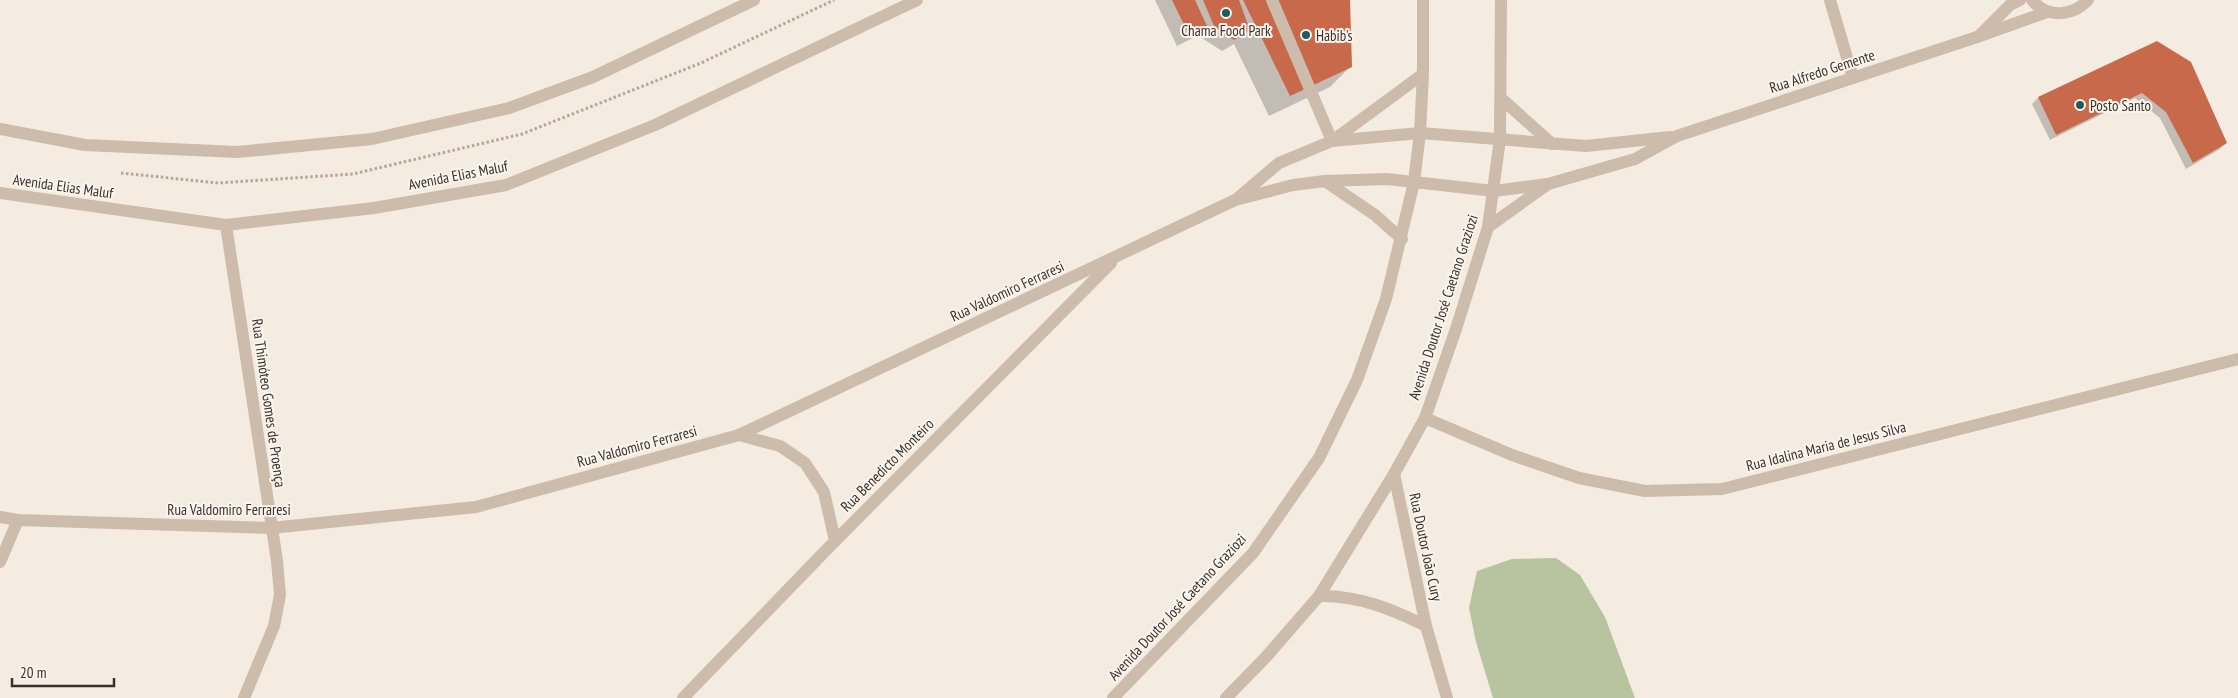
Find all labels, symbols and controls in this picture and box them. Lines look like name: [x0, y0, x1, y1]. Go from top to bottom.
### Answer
marker: Chama Food Park: [1220, 7, 1232, 19]
place label: Chama Food Park: [1181, 21, 1271, 40]
place label: Habib's: [1316, 26, 1353, 45]
marker: Habib's: [1300, 29, 1312, 41]
street label: Rua Alfredo Gemente: [1767, 45, 1877, 97]
place label: Posto Santo: [2090, 96, 2151, 115]
marker: Posto Santo: [2074, 99, 2086, 111]
street label: Avenida Elias Maluf: [407, 156, 511, 194]
street label: Avenida Elias Maluf: [12, 170, 115, 203]
street label: Avenida Doutor José Caetano Graziozi: [1404, 212, 1482, 402]
street label: Rua Valdomiro Ferraresi: [947, 256, 1067, 326]
street label: Rua Thimóteo Gomes de Proença: [248, 317, 290, 489]
street label: Rua Benedicto Monteiro: [836, 414, 938, 516]
street label: Rua Idalina Maria de Jesus Silva: [1744, 417, 1908, 475]
street label: Rua Valdomiro Ferraresi: [575, 421, 699, 471]
street label: Rua Doutor João Cury: [1405, 491, 1447, 603]
street label: Rua Valdomiro Ferraresi: [167, 500, 291, 519]
street label: Avenida Doutor José Caetano Graziozi: [1104, 530, 1250, 684]
scale bar: [12, 656, 115, 688]
text: 20 m: [20, 663, 46, 682]

